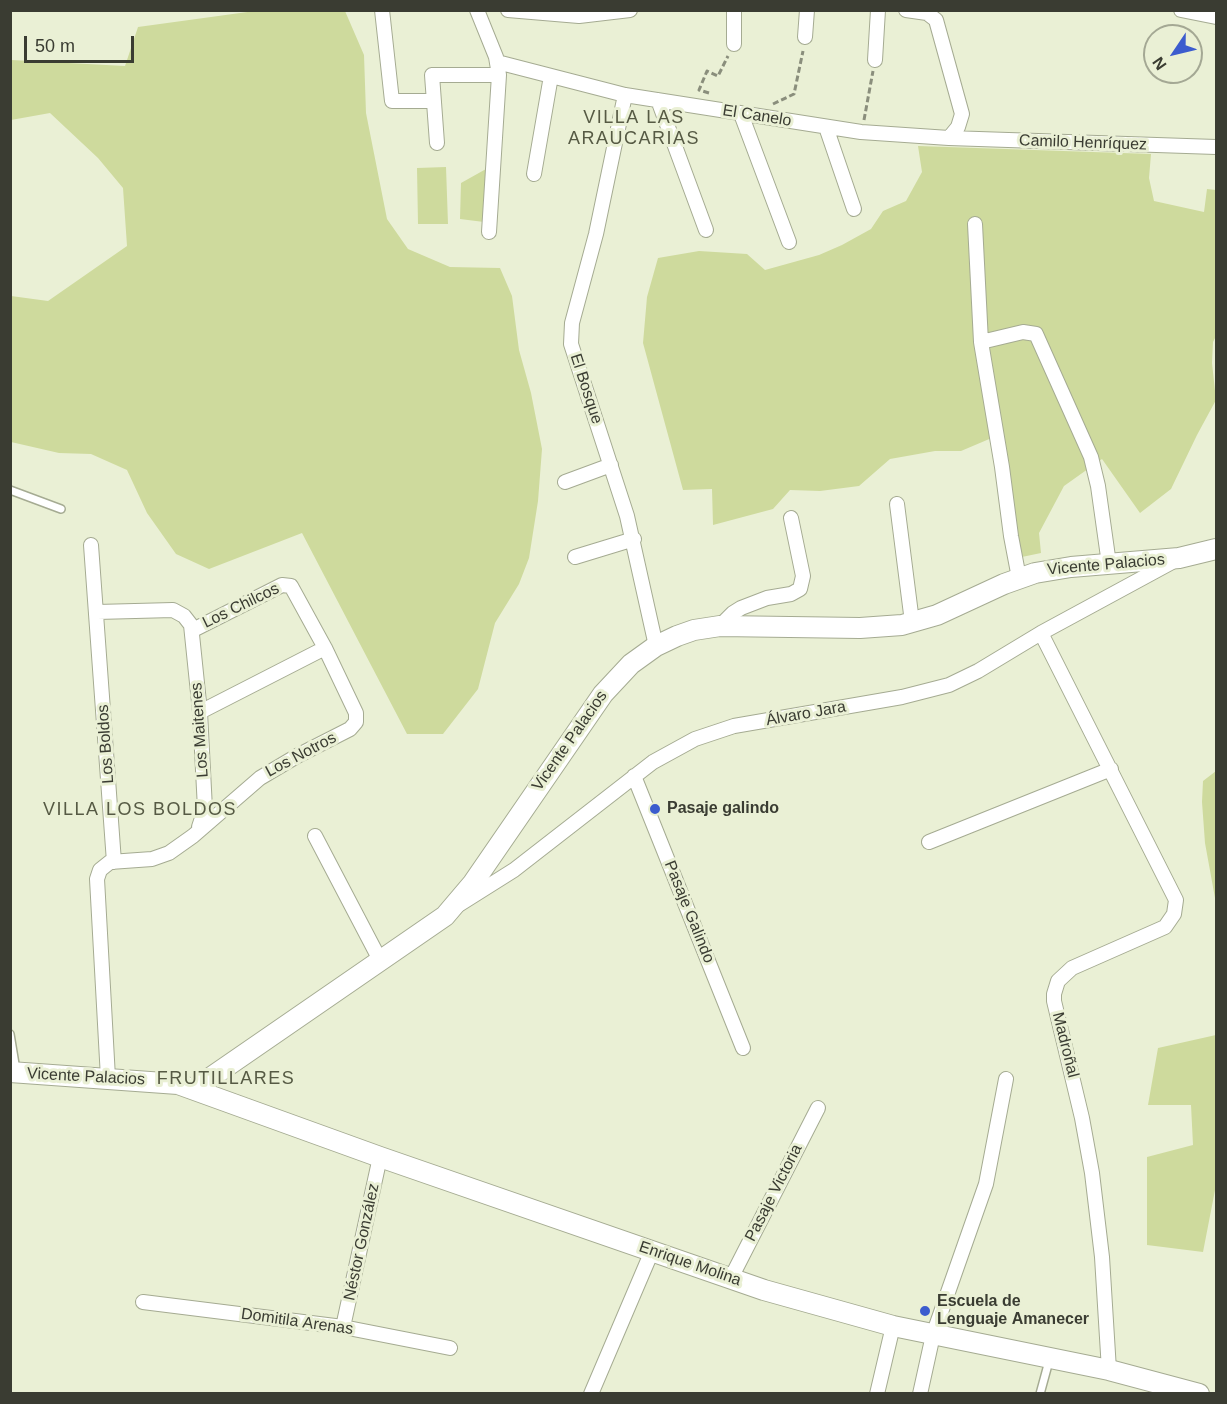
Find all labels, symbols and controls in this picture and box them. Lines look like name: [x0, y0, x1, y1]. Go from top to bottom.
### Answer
scale bar: [27, 24, 136, 62]
north arrow: [1143, 24, 1203, 84]
text: 50 m: [35, 36, 75, 56]
text: N: [1149, 54, 1170, 73]
street label: El Canelo: [721, 101, 793, 131]
district label: VILLA LAS ARAUCARIAS: [568, 107, 700, 150]
street label: Camilo Henríquez: [1019, 131, 1147, 155]
street label: El Bosque: [566, 351, 606, 427]
street label: Vicente Palacios: [1046, 550, 1166, 580]
street label: Los Chilcos: [200, 579, 282, 633]
street label: Los Maitenes: [187, 682, 213, 778]
street label: Vicente Palacios: [528, 687, 612, 795]
street label: Álvaro Jara: [764, 698, 848, 730]
street label: Los Boldos: [94, 704, 118, 784]
street label: Los Notros: [262, 728, 340, 782]
district label: VILLA LOS BOLDOS: [43, 799, 237, 821]
place label: Pasaje galindo: [667, 799, 779, 819]
marker: Pasaje galindo: [648, 802, 662, 816]
street label: Pasaje Galindo: [660, 858, 718, 966]
street label: Madroñal: [1048, 1010, 1082, 1080]
street label: Vicente Palacios: [27, 1064, 145, 1090]
district label: FRUTILLARES: [157, 1068, 295, 1090]
street label: Pasaje Victoria: [741, 1141, 807, 1245]
street label: Néstor González: [340, 1182, 384, 1302]
street label: Enrique Molina: [636, 1238, 744, 1290]
place label: Escuela de Lenguaje Amanecer: [937, 1292, 1089, 1330]
marker: Escuela de Lenguaje Amanecer: [918, 1304, 932, 1318]
street label: Domitila Arenas: [240, 1305, 354, 1339]

